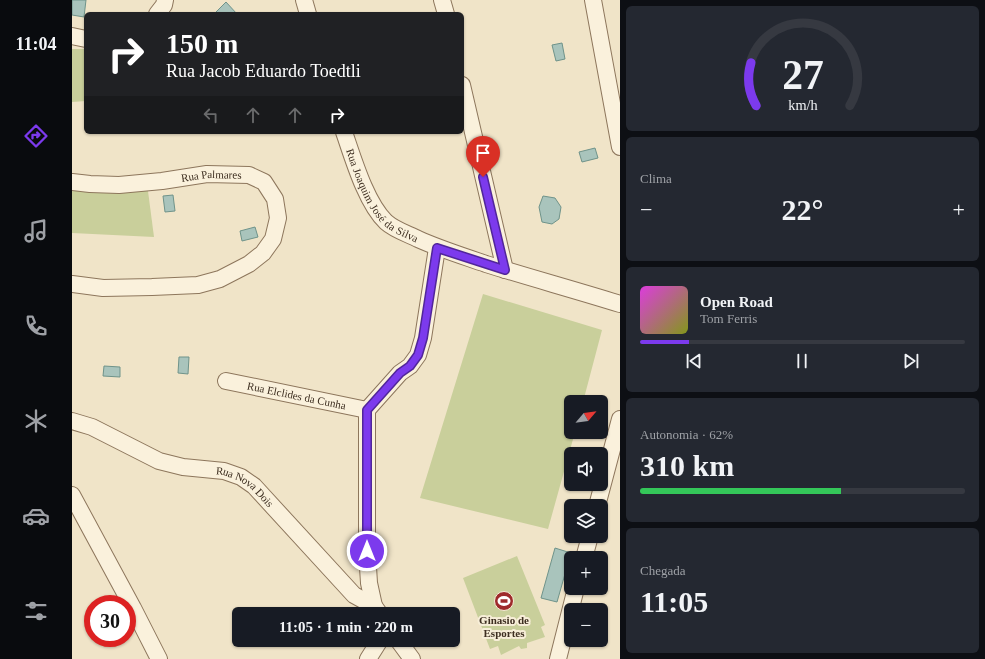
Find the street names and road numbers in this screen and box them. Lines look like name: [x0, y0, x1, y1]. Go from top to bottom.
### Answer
street label: Rua Joaquim José da Silva: [344, 147, 420, 244]
street label: Rua Palmares: [180, 168, 242, 184]
street label: Rua Elclides da Cunha: [246, 379, 347, 412]
street label: Rua Nova Dois: [216, 464, 276, 509]

